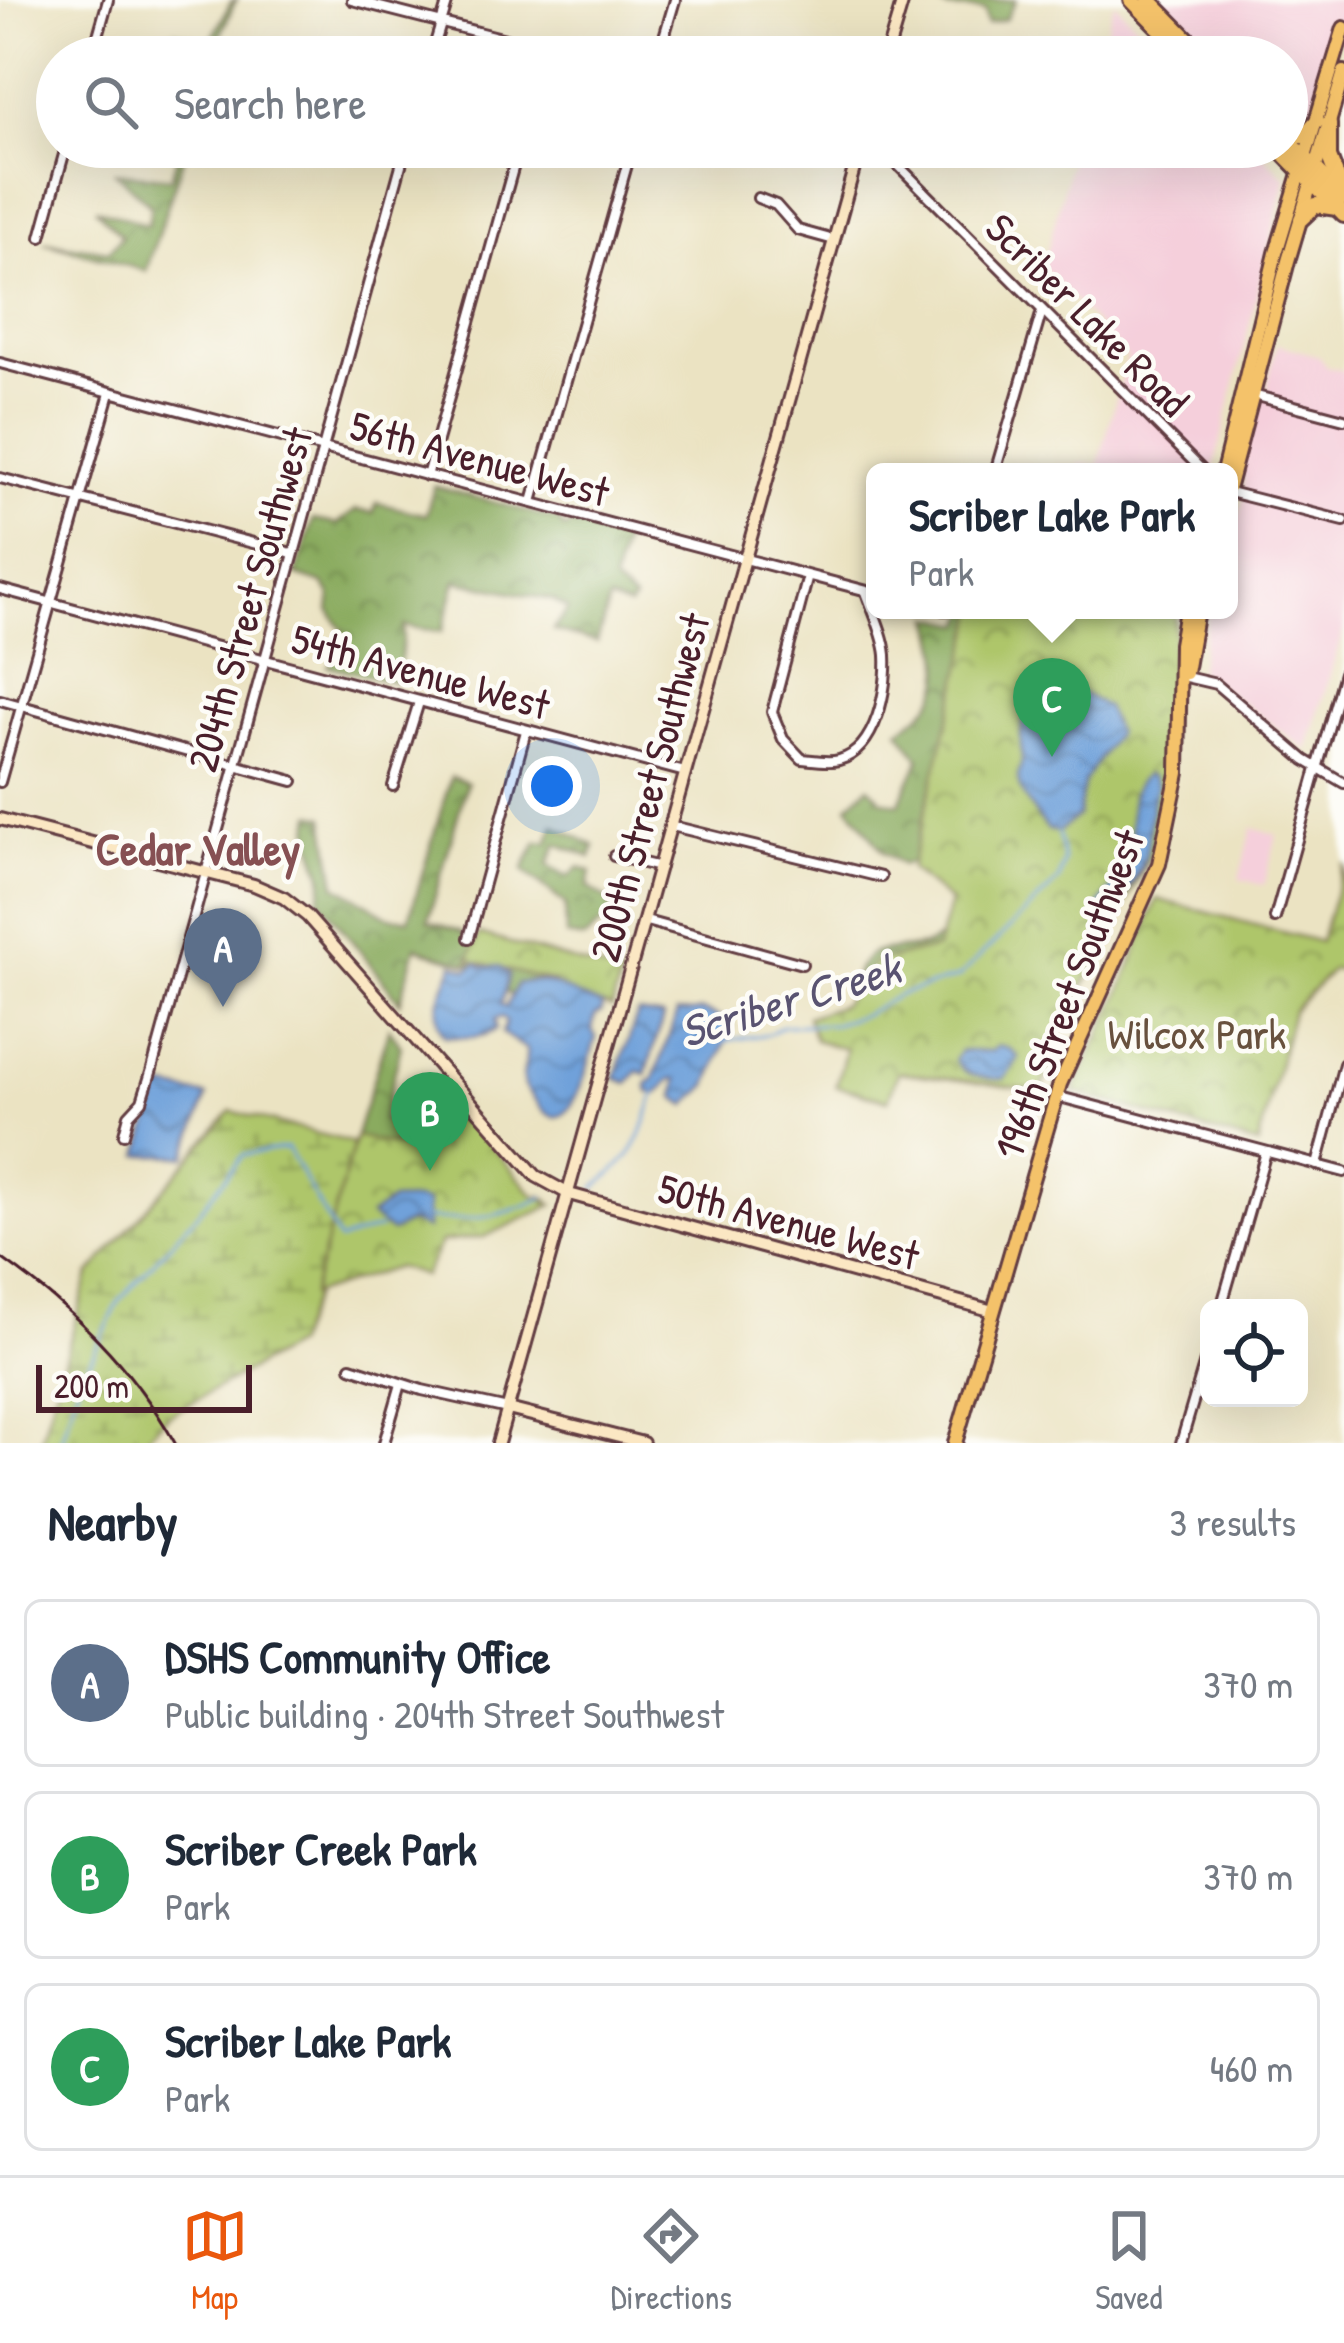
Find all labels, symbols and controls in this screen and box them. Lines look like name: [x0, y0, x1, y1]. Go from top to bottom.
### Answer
search box: [36, 36, 1308, 168]
icon: search: [78, 69, 144, 135]
text: Search here: [174, 72, 366, 133]
street label: Scriber Lake Road: [974, 200, 1202, 428]
street label: 56th Avenue West: [344, 396, 616, 520]
street label: 204th Street Southwest: [173, 420, 326, 778]
popup: [866, 463, 1238, 619]
text: Scriber Lake Park: [909, 484, 1195, 545]
text: Park: [909, 545, 974, 598]
street label: 200th Street Southwest: [575, 606, 723, 967]
street label: 54th Avenue West: [286, 609, 557, 733]
pin: C: [1013, 658, 1091, 757]
your location: [522, 756, 582, 816]
district label: Cedar Valley: [96, 818, 300, 880]
street label: 196th Street Southwest: [979, 821, 1157, 1167]
pin: A: [184, 908, 262, 1007]
water label: Scriber Creek: [673, 936, 910, 1061]
park label: Wilcox Park: [1108, 1005, 1286, 1062]
pin: B: [391, 1072, 469, 1171]
street label: 50th Avenue West: [652, 1159, 926, 1283]
map controls: [1200, 1299, 1308, 1407]
button: locate: [1200, 1299, 1308, 1407]
scale bar: [36, 1359, 252, 1412]
text: 200 m: [54, 1364, 129, 1408]
text: Nearby: [48, 1487, 178, 1556]
text: 3 results: [1170, 1495, 1296, 1548]
text: DSHS Community Office: [165, 1626, 550, 1687]
text: A: [80, 1657, 100, 1710]
text: 370 m: [1203, 1657, 1293, 1710]
text: Public building · 204th Street Southwest: [165, 1687, 724, 1740]
text: Scriber Creek Park: [165, 1818, 477, 1879]
text: B: [80, 1849, 100, 1902]
text: 370 m: [1203, 1849, 1293, 1902]
text: Park: [165, 1879, 230, 1932]
text: Scriber Lake Park: [165, 2010, 451, 2071]
text: C: [79, 2041, 101, 2094]
text: 460 m: [1210, 2041, 1293, 2094]
text: Park: [165, 2071, 230, 2124]
tab: Map: [182, 2203, 248, 2319]
tab: Directions: [611, 2203, 732, 2319]
tab: Saved: [1095, 2203, 1162, 2319]

